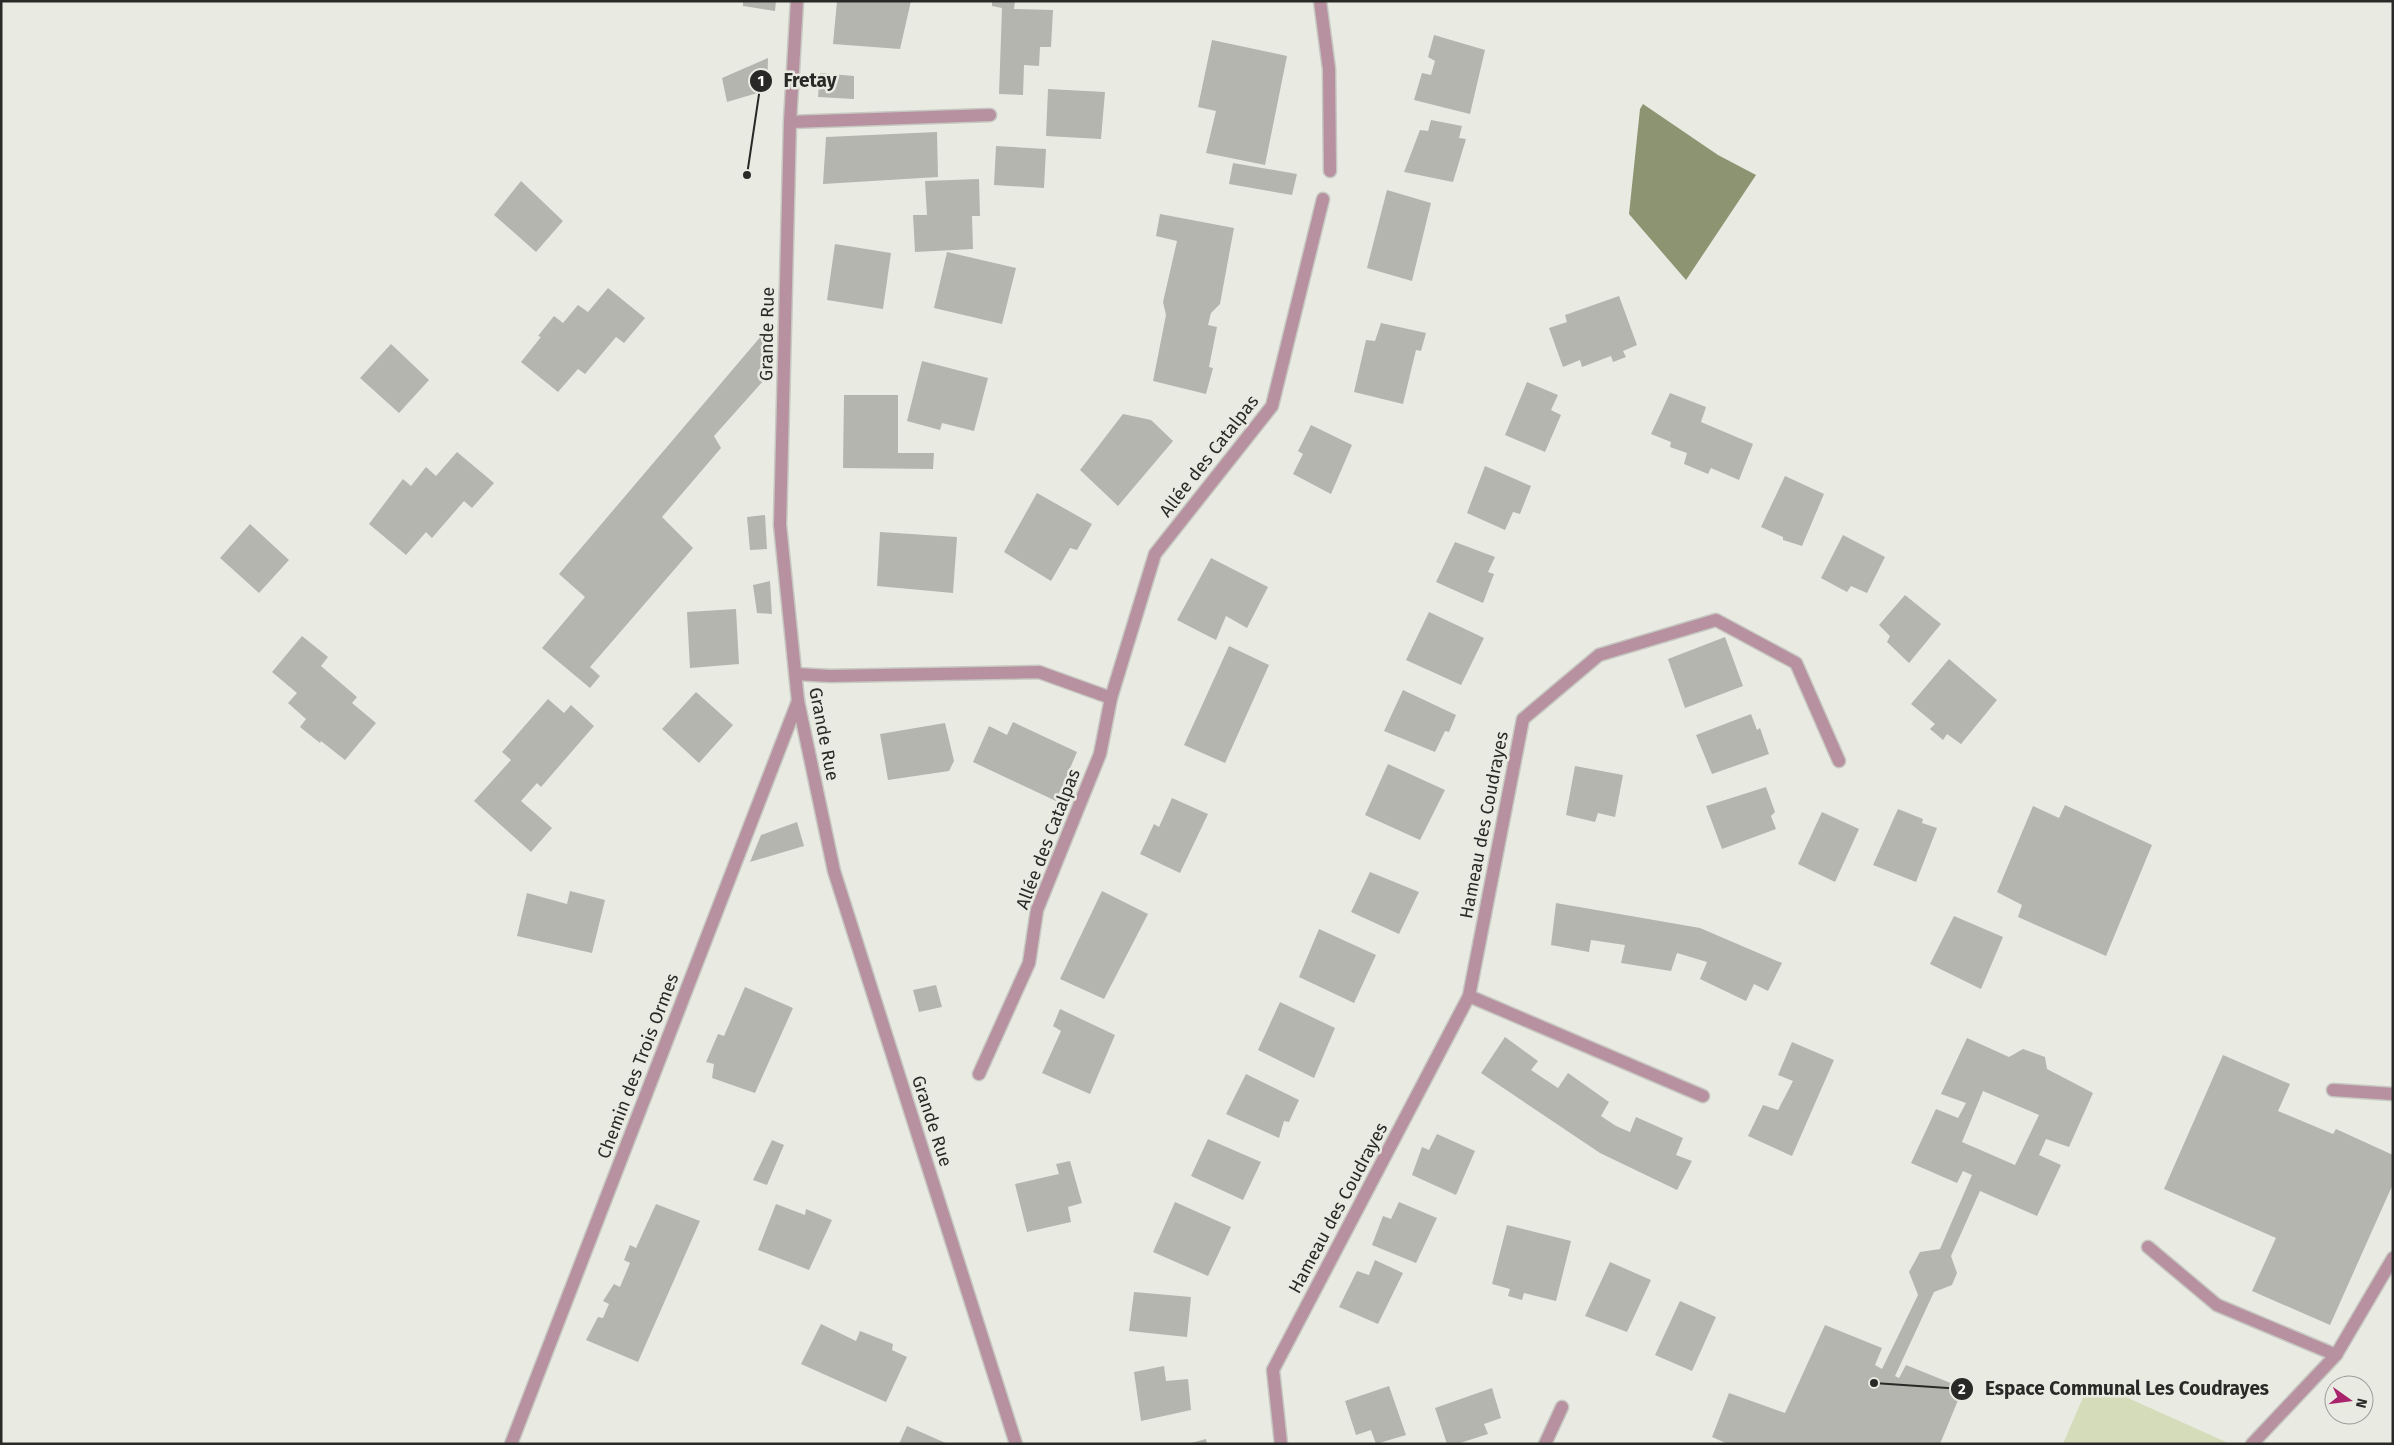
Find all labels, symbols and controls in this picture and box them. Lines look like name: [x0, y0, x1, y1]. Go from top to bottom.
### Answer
callout: Fretay: [748, 64, 846, 98]
text: Fretay: [783, 69, 837, 92]
text: 1: [758, 72, 764, 90]
street label: Grande Rue: [755, 287, 779, 381]
street label: Allée des Catalpas: [1155, 391, 1263, 521]
street label: Grande Rue: [804, 685, 844, 783]
street label: Hameau des Coudrayes: [1455, 730, 1513, 920]
street label: Allée des Catalpas: [1011, 766, 1085, 912]
street label: Chemin des Trois Ormes: [592, 970, 684, 1162]
street label: Grande Rue: [907, 1073, 957, 1169]
street label: Hameau des Coudrayes: [1284, 1119, 1392, 1297]
callout: Espace Communal Les Coudrayes: [1950, 1372, 2279, 1406]
north arrow: [2324, 1375, 2374, 1425]
text: Espace Communal Les Coudrayes: [1985, 1377, 2269, 1400]
text: 2: [1958, 1380, 1966, 1398]
text: N: [2352, 1396, 2371, 1410]

